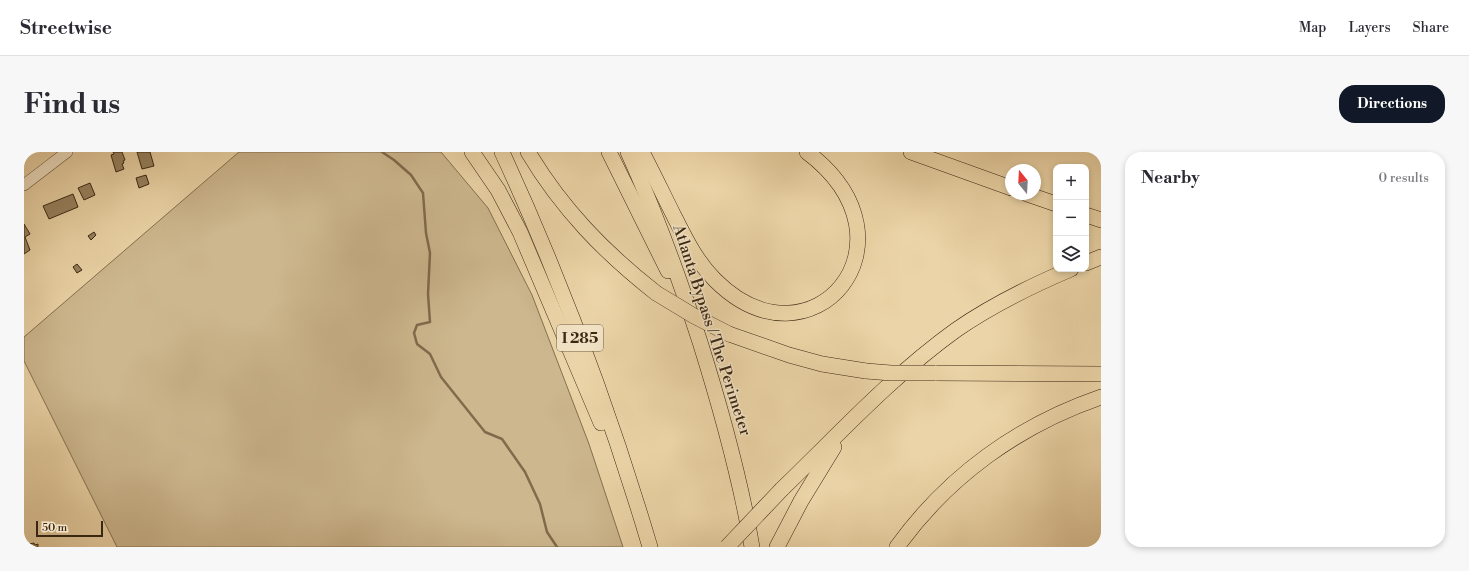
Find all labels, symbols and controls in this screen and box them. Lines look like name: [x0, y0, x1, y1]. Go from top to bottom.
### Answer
text: Streetwise: [20, 16, 112, 40]
text: Map: [1299, 19, 1326, 37]
text: Layers: [1348, 19, 1391, 37]
text: Share: [1413, 19, 1449, 37]
button: Directions: [1339, 85, 1445, 123]
text: Find us: [24, 87, 120, 122]
north arrow: [1005, 164, 1041, 200]
map controls: [1053, 164, 1089, 272]
button: +: [1053, 164, 1089, 200]
text: Nearby: [1141, 167, 1200, 189]
text: 0 results: [1378, 170, 1429, 186]
button: −: [1053, 200, 1089, 236]
street label: Atlanta Bypass / The Perimeter: [668, 221, 756, 438]
button: layers: [1053, 236, 1089, 272]
road number: I 285: [557, 325, 603, 351]
scale bar: [36, 519, 103, 538]
text: 50 m: [42, 521, 67, 535]

